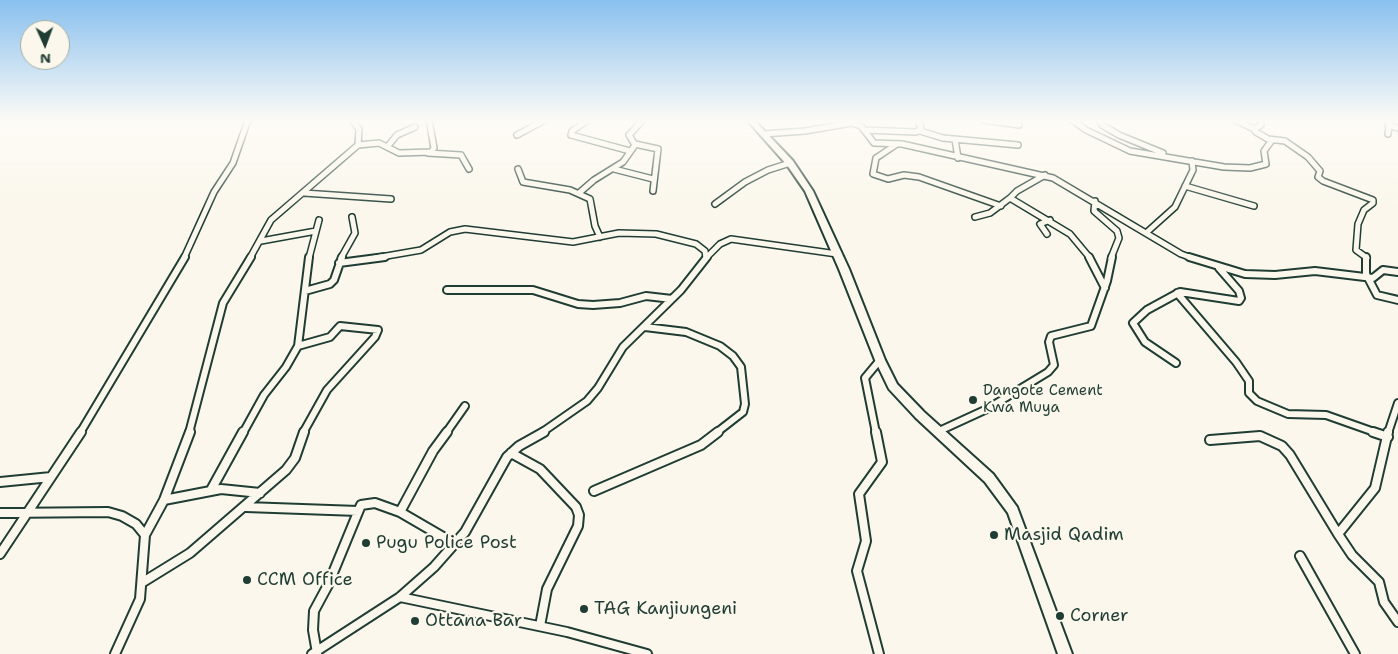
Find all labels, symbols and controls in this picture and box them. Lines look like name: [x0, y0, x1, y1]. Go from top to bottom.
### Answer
north arrow: [20, 20, 70, 70]
text: N: [40, 50, 51, 68]
place label: Dangote Cement Kwa Muya: [983, 382, 1103, 417]
marker: Dangote Cement Kwa Muya: [967, 394, 979, 406]
place label: Masjid Qadim: [1004, 524, 1124, 546]
marker: Masjid Qadim: [988, 529, 1000, 541]
place label: Pugu Police Post: [376, 532, 517, 554]
marker: Pugu Police Post: [360, 537, 372, 549]
place label: CCM Office: [257, 569, 353, 591]
marker: CCM Office: [241, 574, 253, 586]
place label: TAG Kanjiungeni: [594, 598, 737, 620]
marker: TAG Kanjiungeni: [578, 603, 590, 615]
place label: Corner: [1070, 605, 1128, 627]
place label: Ottana Bar: [425, 610, 522, 632]
marker: Corner: [1054, 610, 1066, 622]
marker: Ottana Bar: [409, 615, 421, 627]

